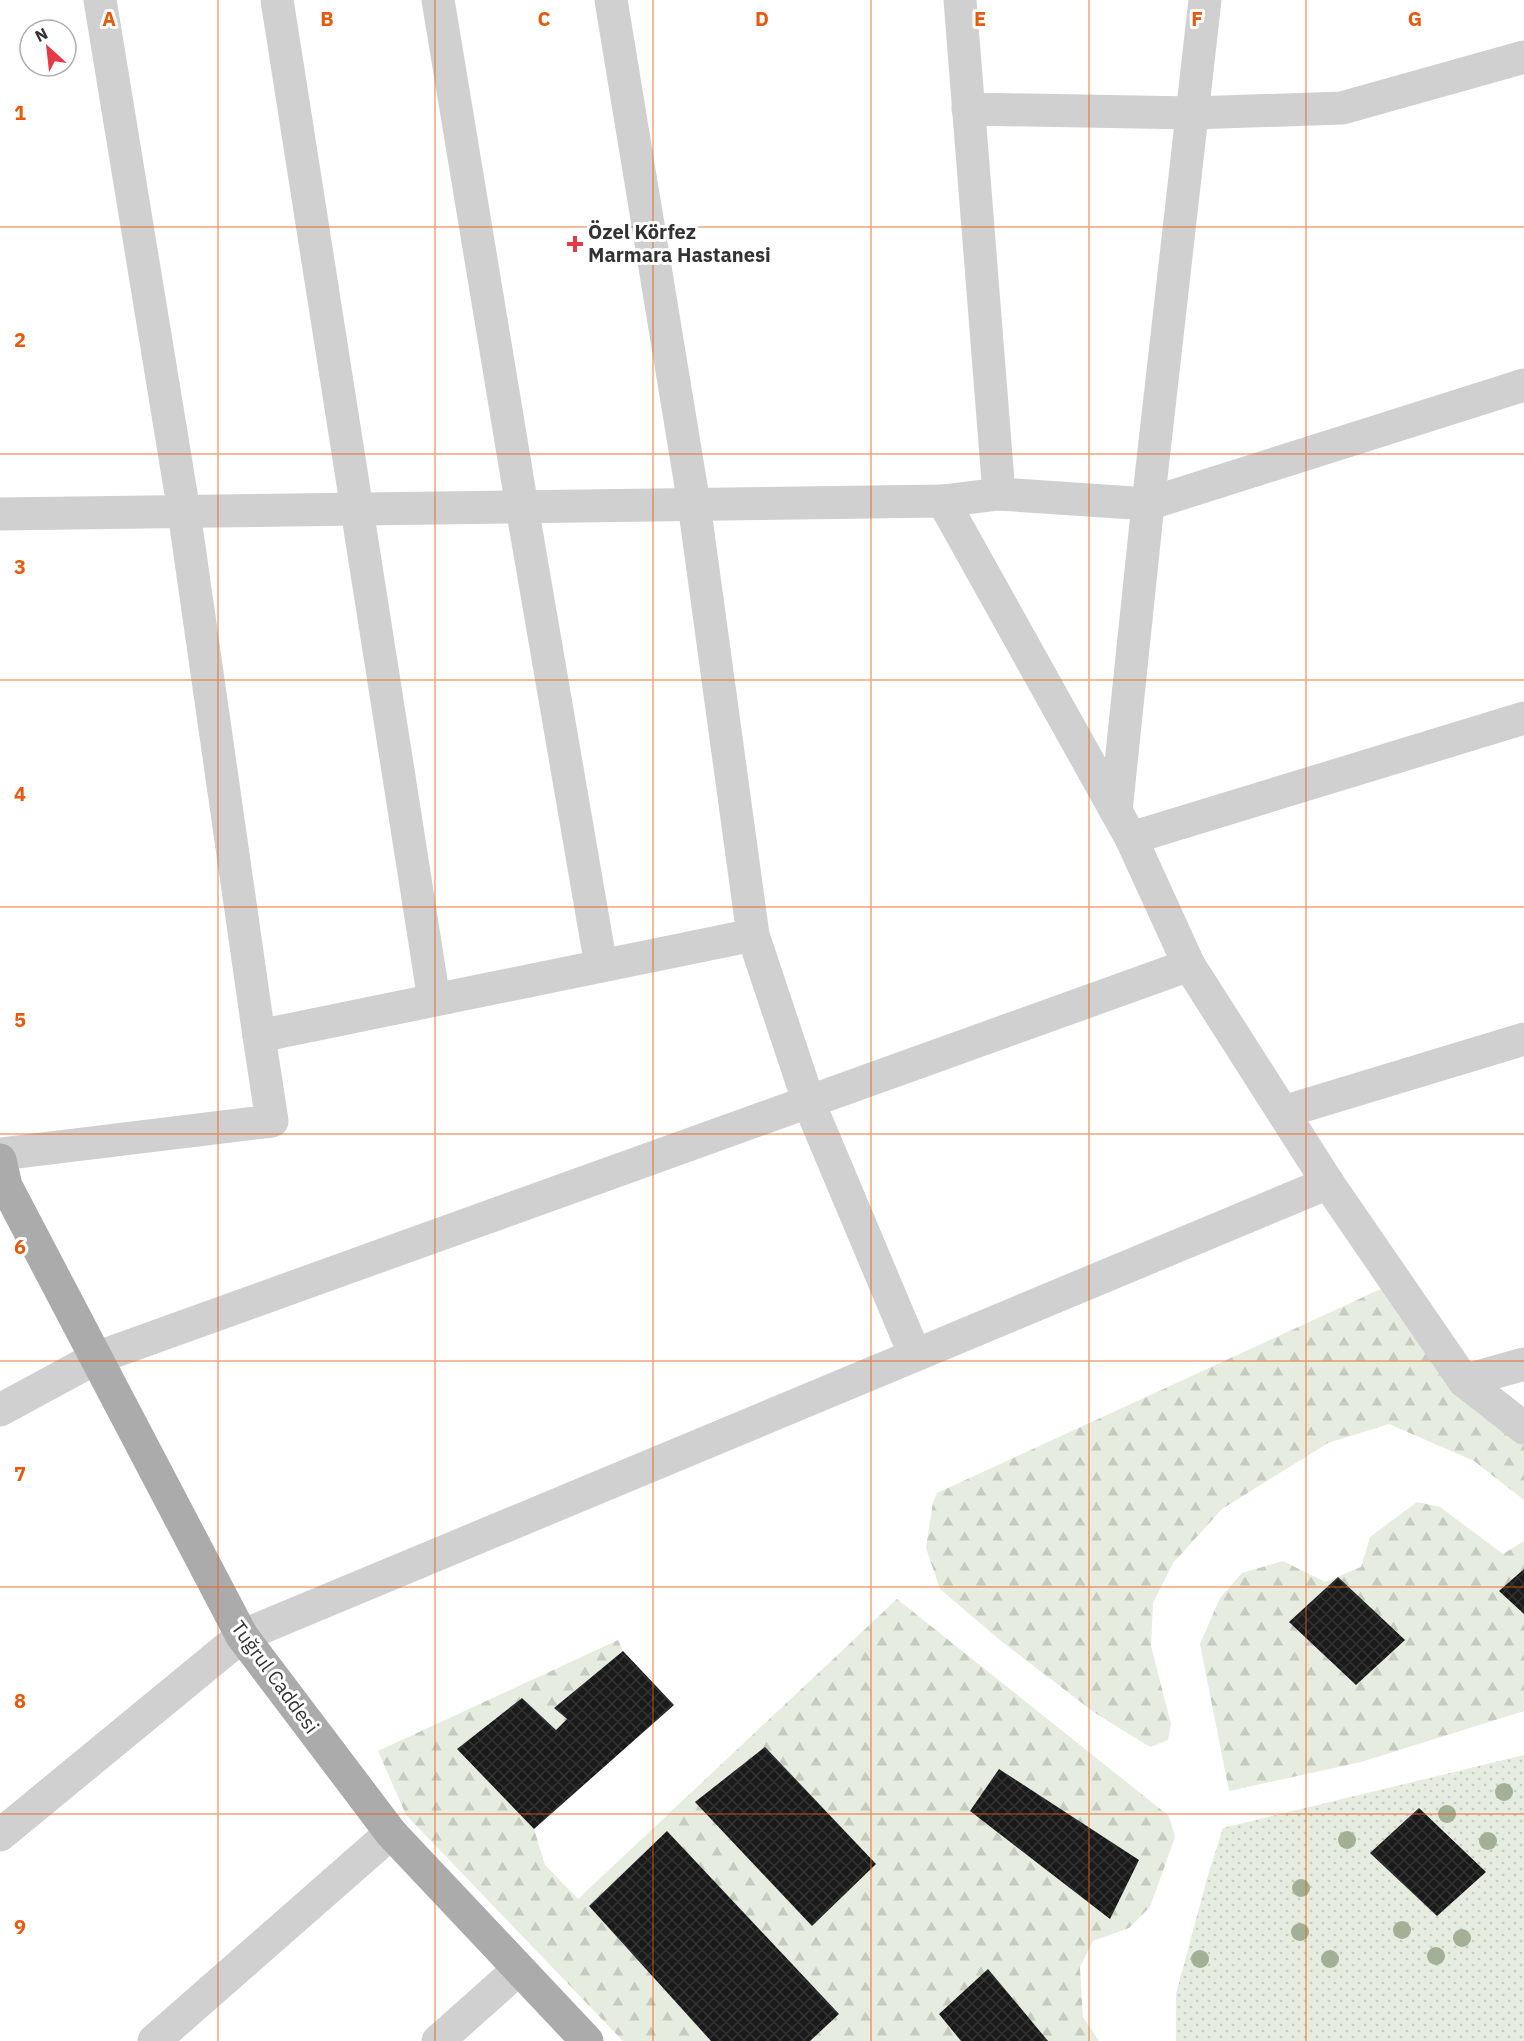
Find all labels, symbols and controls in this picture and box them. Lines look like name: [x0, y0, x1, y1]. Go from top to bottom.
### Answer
text: A: [102, 5, 116, 32]
text: B: [320, 5, 334, 32]
text: C: [537, 5, 551, 32]
text: D: [755, 5, 769, 32]
text: E: [974, 5, 986, 32]
text: F: [1191, 5, 1203, 32]
text: G: [1408, 5, 1422, 32]
north arrow: [18, 18, 78, 78]
text: N: [31, 23, 51, 46]
text: 1: [14, 99, 26, 126]
place label: Özel Körfez Marmara Hastanesi: [588, 218, 771, 268]
marker: Özel Körfez Marmara Hastanesi: [566, 235, 584, 253]
text: 2: [14, 326, 26, 353]
text: 3: [14, 553, 26, 580]
text: 4: [14, 780, 26, 807]
text: 5: [14, 1006, 26, 1033]
text: 6: [14, 1233, 26, 1260]
text: 7: [14, 1460, 26, 1487]
street label: Tuğrul Caddesi: [225, 1615, 326, 1739]
text: 8: [14, 1687, 26, 1714]
text: 9: [14, 1913, 26, 1940]

